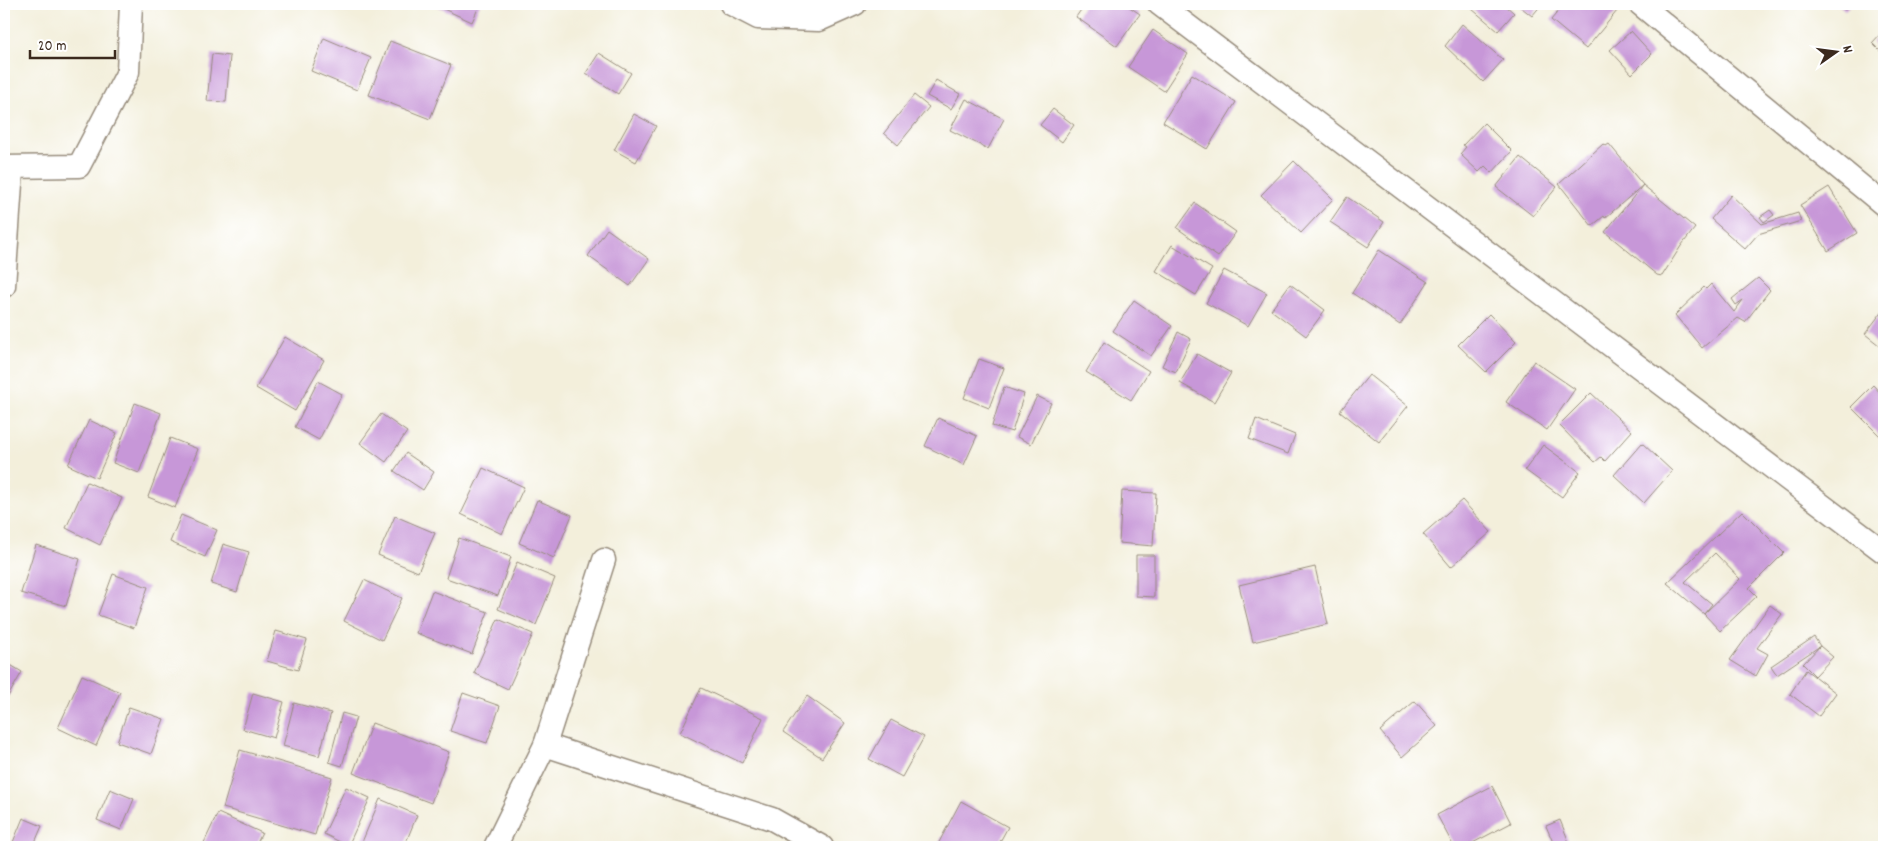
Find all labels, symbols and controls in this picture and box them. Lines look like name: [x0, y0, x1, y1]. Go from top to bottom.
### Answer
scale bar: [30, 28, 115, 60]
north arrow: [1810, 28, 1860, 78]
text: 20 m: [38, 36, 66, 58]
text: N: [1836, 44, 1857, 55]

